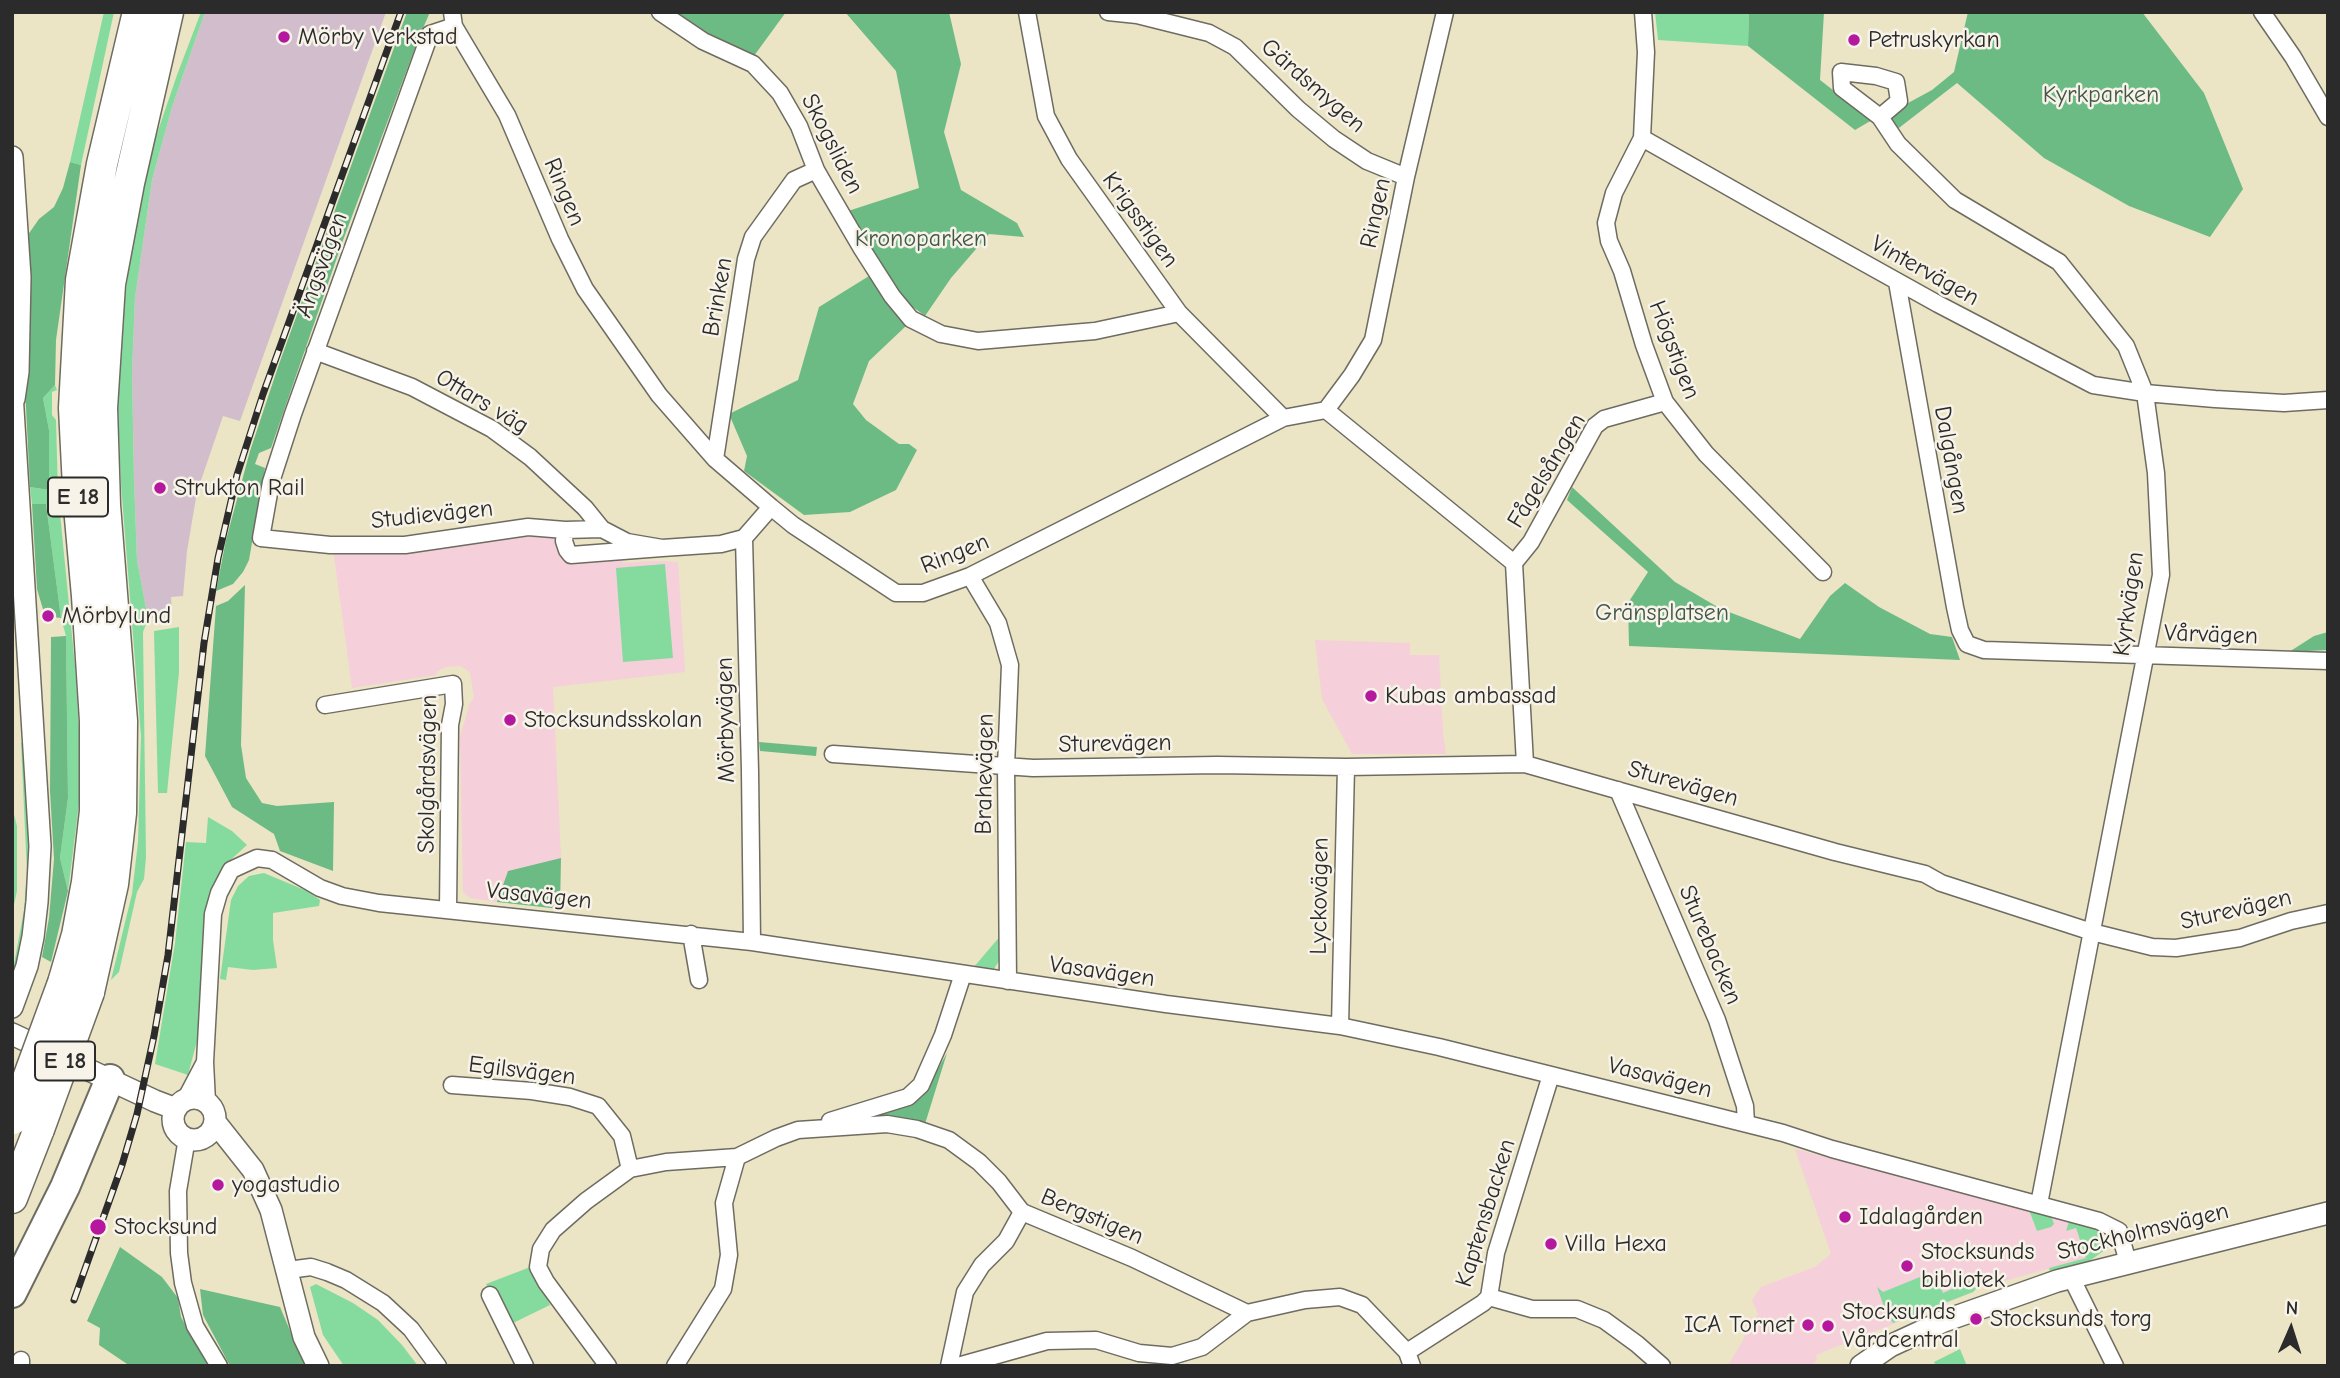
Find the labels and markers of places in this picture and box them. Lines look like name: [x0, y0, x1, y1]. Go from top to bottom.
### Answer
place label: Mörby Verkstad: [298, 23, 458, 51]
place label: Petruskyrkan: [1868, 26, 2000, 54]
marker: Mörby Verkstad: [276, 29, 292, 45]
marker: Petruskyrkan: [1846, 32, 1862, 48]
place label: Strukton Rail: [174, 474, 305, 502]
marker: Strukton Rail: [152, 480, 168, 496]
place label: Mörbylund: [62, 602, 171, 630]
marker: Mörbylund: [40, 608, 56, 624]
place label: Kubas ambassad: [1385, 682, 1556, 710]
marker: Kubas ambassad: [1363, 688, 1379, 704]
place label: Stocksundsskolan: [524, 706, 702, 734]
marker: Stocksundsskolan: [502, 712, 518, 728]
place label: yogastudio: [232, 1171, 340, 1199]
marker: yogastudio: [210, 1177, 226, 1193]
place label: Idalagården: [1859, 1203, 1983, 1231]
marker: Idalagården: [1837, 1209, 1853, 1225]
place label: Stocksund: [114, 1213, 218, 1241]
marker: Stocksund: [88, 1217, 108, 1237]
place label: Villa Hexa: [1565, 1230, 1667, 1258]
marker: Villa Hexa: [1543, 1236, 1559, 1252]
place label: Stocksunds bibliotek: [1921, 1238, 2035, 1294]
marker: Stocksunds bibliotek: [1899, 1258, 1915, 1274]
place label: Stocksunds Vårdcentral: [1842, 1298, 1959, 1354]
place label: Stocksunds torg: [1990, 1305, 2152, 1333]
place label: ICA Tornet: [1684, 1311, 1794, 1339]
marker: Stocksunds torg: [1968, 1311, 1984, 1327]
marker: ICA Tornet: [1800, 1317, 1816, 1333]
marker: Stocksunds Vårdcentral: [1820, 1318, 1836, 1334]

